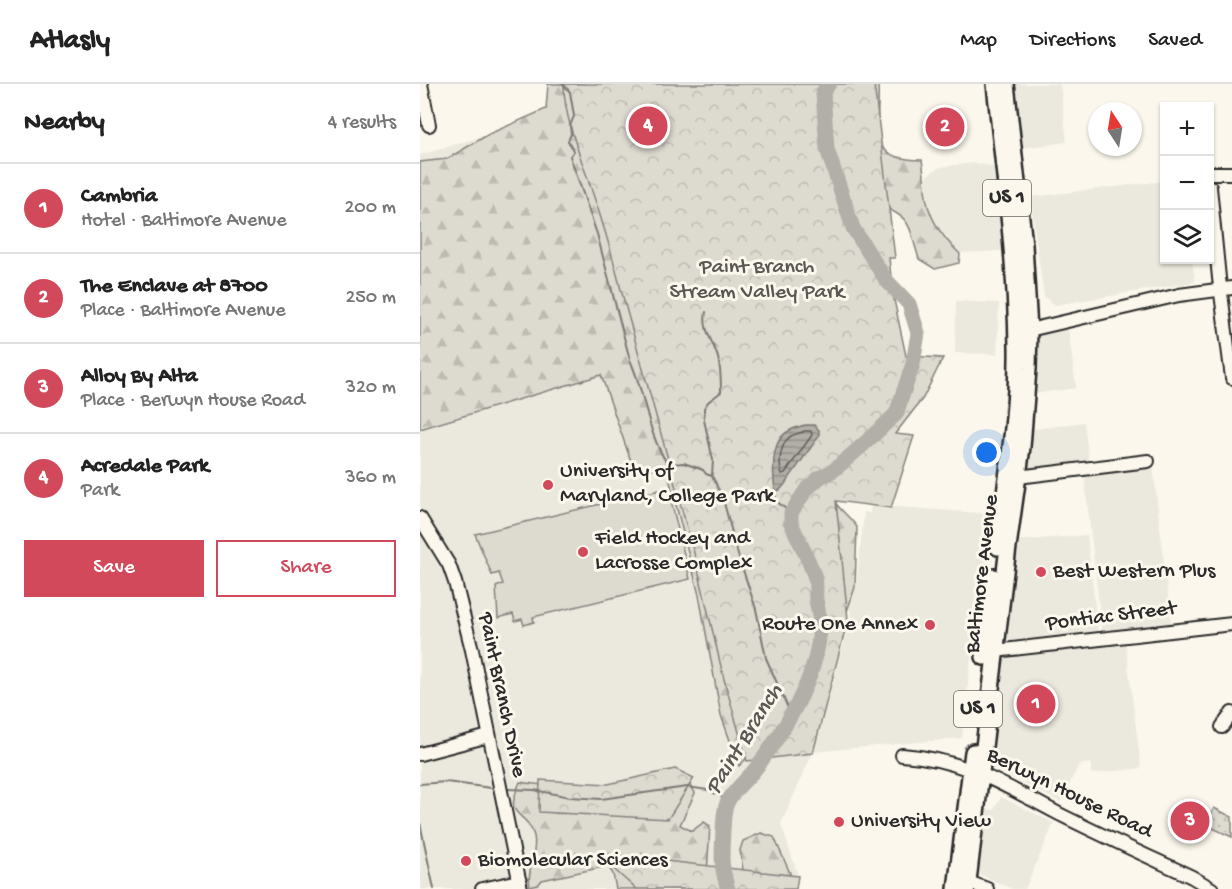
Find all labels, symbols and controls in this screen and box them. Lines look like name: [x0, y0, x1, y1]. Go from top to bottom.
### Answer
text: Atlasly: [30, 25, 110, 58]
text: Map: [960, 29, 997, 54]
text: Directions: [1030, 29, 1115, 54]
text: Saved: [1148, 29, 1202, 54]
north arrow: [1088, 102, 1142, 156]
map controls: [1160, 102, 1214, 264]
button: +: [1160, 102, 1214, 156]
pin: 4: [628, 104, 668, 148]
pin: 2: [926, 104, 964, 150]
text: Nearby: [24, 108, 105, 139]
text: 4 results: [328, 112, 396, 135]
button: −: [1160, 156, 1214, 210]
road number: US 1: [983, 180, 1031, 216]
text: Cambria: [81, 184, 157, 210]
text: 1: [39, 197, 48, 220]
text: 200 m: [345, 197, 396, 220]
text: Hotel · Baltimore Avenue: [81, 210, 287, 233]
button: layers: [1160, 210, 1214, 264]
park label: Paint Branch Stream Valley Park: [670, 255, 847, 306]
text: The Enclave at 8700: [81, 274, 268, 300]
text: 2: [39, 287, 48, 310]
text: 250 m: [345, 287, 396, 310]
text: Place · Baltimore Avenue: [81, 300, 286, 323]
text: Alloy By Alta: [81, 364, 197, 390]
text: 3: [38, 377, 49, 400]
text: 320 m: [346, 377, 396, 400]
text: Place · Berwyn House Road: [81, 390, 305, 413]
your location: [972, 438, 1001, 467]
text: Acredale Park: [81, 454, 209, 480]
place label: University of Maryland, College Park: [560, 459, 776, 510]
text: 4: [39, 467, 48, 490]
text: 360 m: [345, 467, 396, 490]
marker: University of Maryland, College Park: [541, 478, 555, 492]
text: Park: [81, 480, 119, 503]
street label: Baltimore Avenue: [960, 493, 1006, 656]
place label: Field Hockey and Lacrosse Complex: [594, 526, 753, 577]
button: Save: [24, 540, 204, 597]
button: Share: [216, 540, 396, 597]
marker: Field Hockey and Lacrosse Complex: [576, 545, 590, 559]
place label: Best Western Plus: [1052, 559, 1216, 585]
marker: Best Western Plus: [1034, 565, 1048, 579]
street label: Pontiac Street: [1043, 596, 1180, 638]
street label: Paint Branch Drive: [471, 609, 531, 780]
place label: Route One Annex: [762, 612, 918, 638]
marker: Route One Annex: [923, 618, 937, 632]
water label: Paint Branch: [700, 678, 791, 801]
pin: 1: [1016, 682, 1056, 726]
road number: US 1: [954, 691, 1002, 727]
street label: Berwyn House Road: [981, 742, 1158, 846]
pin: 3: [1170, 798, 1210, 844]
place label: University View: [851, 809, 991, 835]
marker: University View: [832, 815, 846, 829]
place label: Biomolecular Sciences: [477, 848, 669, 874]
marker: Biomolecular Sciences: [459, 854, 473, 868]

